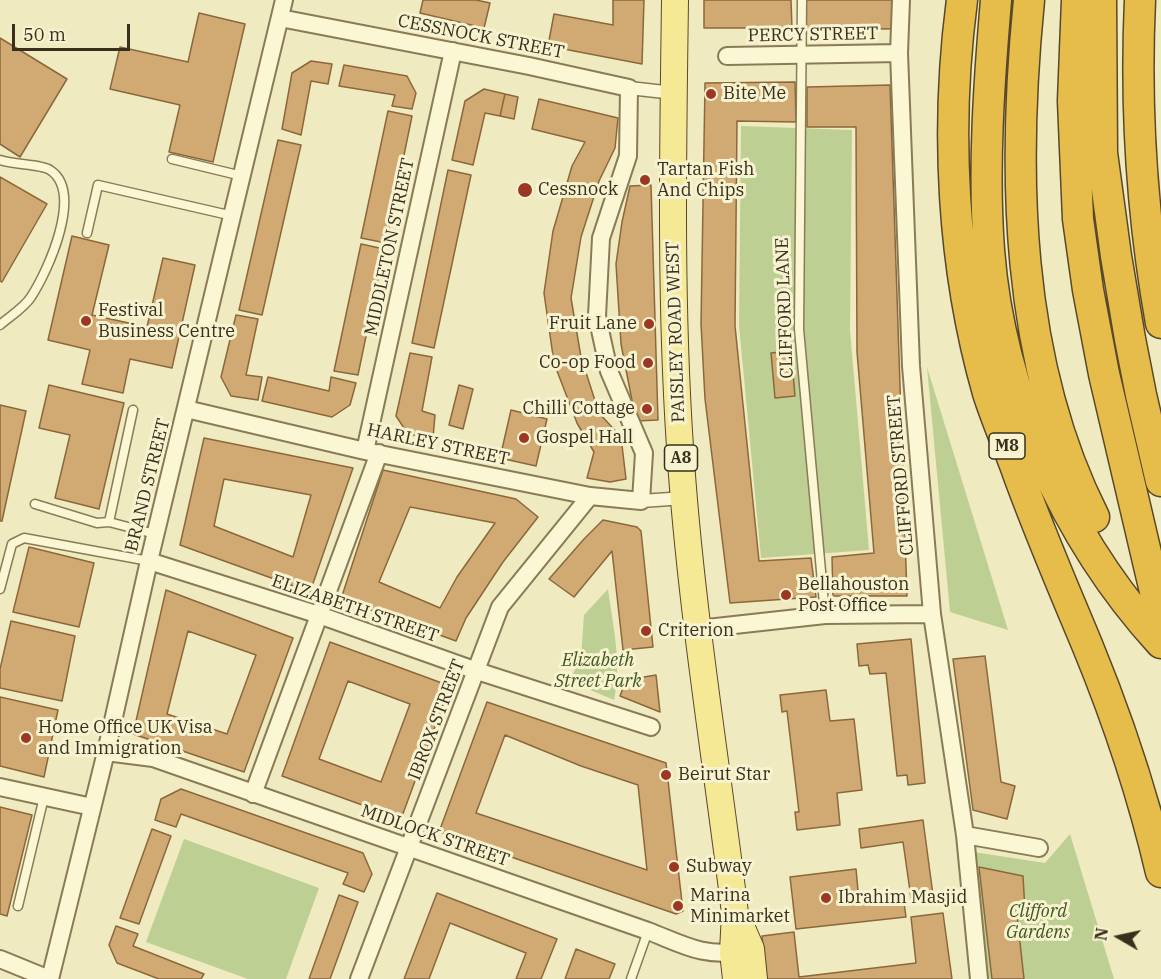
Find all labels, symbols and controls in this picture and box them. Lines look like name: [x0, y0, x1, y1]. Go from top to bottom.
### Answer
street label: CESSNOCK STREET: [396, 10, 566, 64]
scale bar: [15, 12, 134, 50]
text: 50 m: [23, 23, 66, 46]
street label: PERCY STREET: [747, 23, 879, 47]
place label: Bite Me: [723, 83, 786, 105]
marker: Bite Me: [704, 87, 718, 101]
street label: MIDDLETON STREET: [361, 156, 419, 338]
place label: Tartan Fish And Chips: [657, 159, 754, 201]
marker: Tartan Fish And Chips: [638, 173, 652, 187]
place label: Cessnock: [538, 179, 618, 201]
marker: Cessnock: [516, 181, 534, 199]
street label: CLIFFORD LANE: [772, 237, 798, 379]
street label: PAISLEY ROAD WEST: [662, 241, 690, 423]
place label: Festival Business Centre: [98, 300, 235, 342]
place label: Fruit Lane: [549, 313, 637, 335]
marker: Festival Business Centre: [79, 314, 93, 328]
marker: Fruit Lane: [642, 317, 656, 331]
place label: Co-op Food: [539, 352, 636, 374]
marker: Co-op Food: [641, 356, 655, 370]
street label: CLIFFORD STREET: [883, 394, 919, 556]
place label: Chilli Cottage: [523, 398, 635, 420]
marker: Chilli Cottage: [640, 402, 654, 416]
street label: BRAND STREET: [121, 416, 175, 554]
street label: HARLEY STREET: [365, 419, 511, 471]
place label: Gospel Hall: [536, 427, 633, 449]
marker: Gospel Hall: [517, 431, 531, 445]
road number: M8: [989, 433, 1025, 459]
road number: A8: [664, 445, 698, 471]
street label: ELIZABETH STREET: [269, 570, 441, 648]
place label: Bellahouston Post Office: [798, 574, 910, 616]
marker: Bellahouston Post Office: [779, 588, 793, 602]
place label: Criterion: [658, 620, 734, 642]
marker: Criterion: [639, 624, 653, 638]
park label: Elizabeth Street Park: [554, 650, 642, 692]
street label: IBROX STREET: [404, 656, 470, 784]
place label: Home Office UK Visa and Immigration: [38, 717, 213, 760]
marker: Home Office UK Visa and Immigration: [19, 731, 33, 745]
place label: Beirut Star: [678, 764, 770, 786]
marker: Beirut Star: [659, 768, 673, 782]
street label: MIDLOCK STREET: [358, 800, 512, 872]
place label: Subway: [686, 856, 752, 878]
marker: Subway: [667, 860, 681, 874]
place label: Marina Minimarket: [690, 885, 790, 928]
place label: Ibrahim Masjid: [838, 887, 967, 909]
marker: Ibrahim Masjid: [819, 891, 833, 905]
marker: Marina Minimarket: [671, 899, 685, 913]
park label: Clifford Gardens: [1006, 901, 1070, 944]
north arrow: [1089, 907, 1149, 967]
text: N: [1090, 926, 1112, 942]

